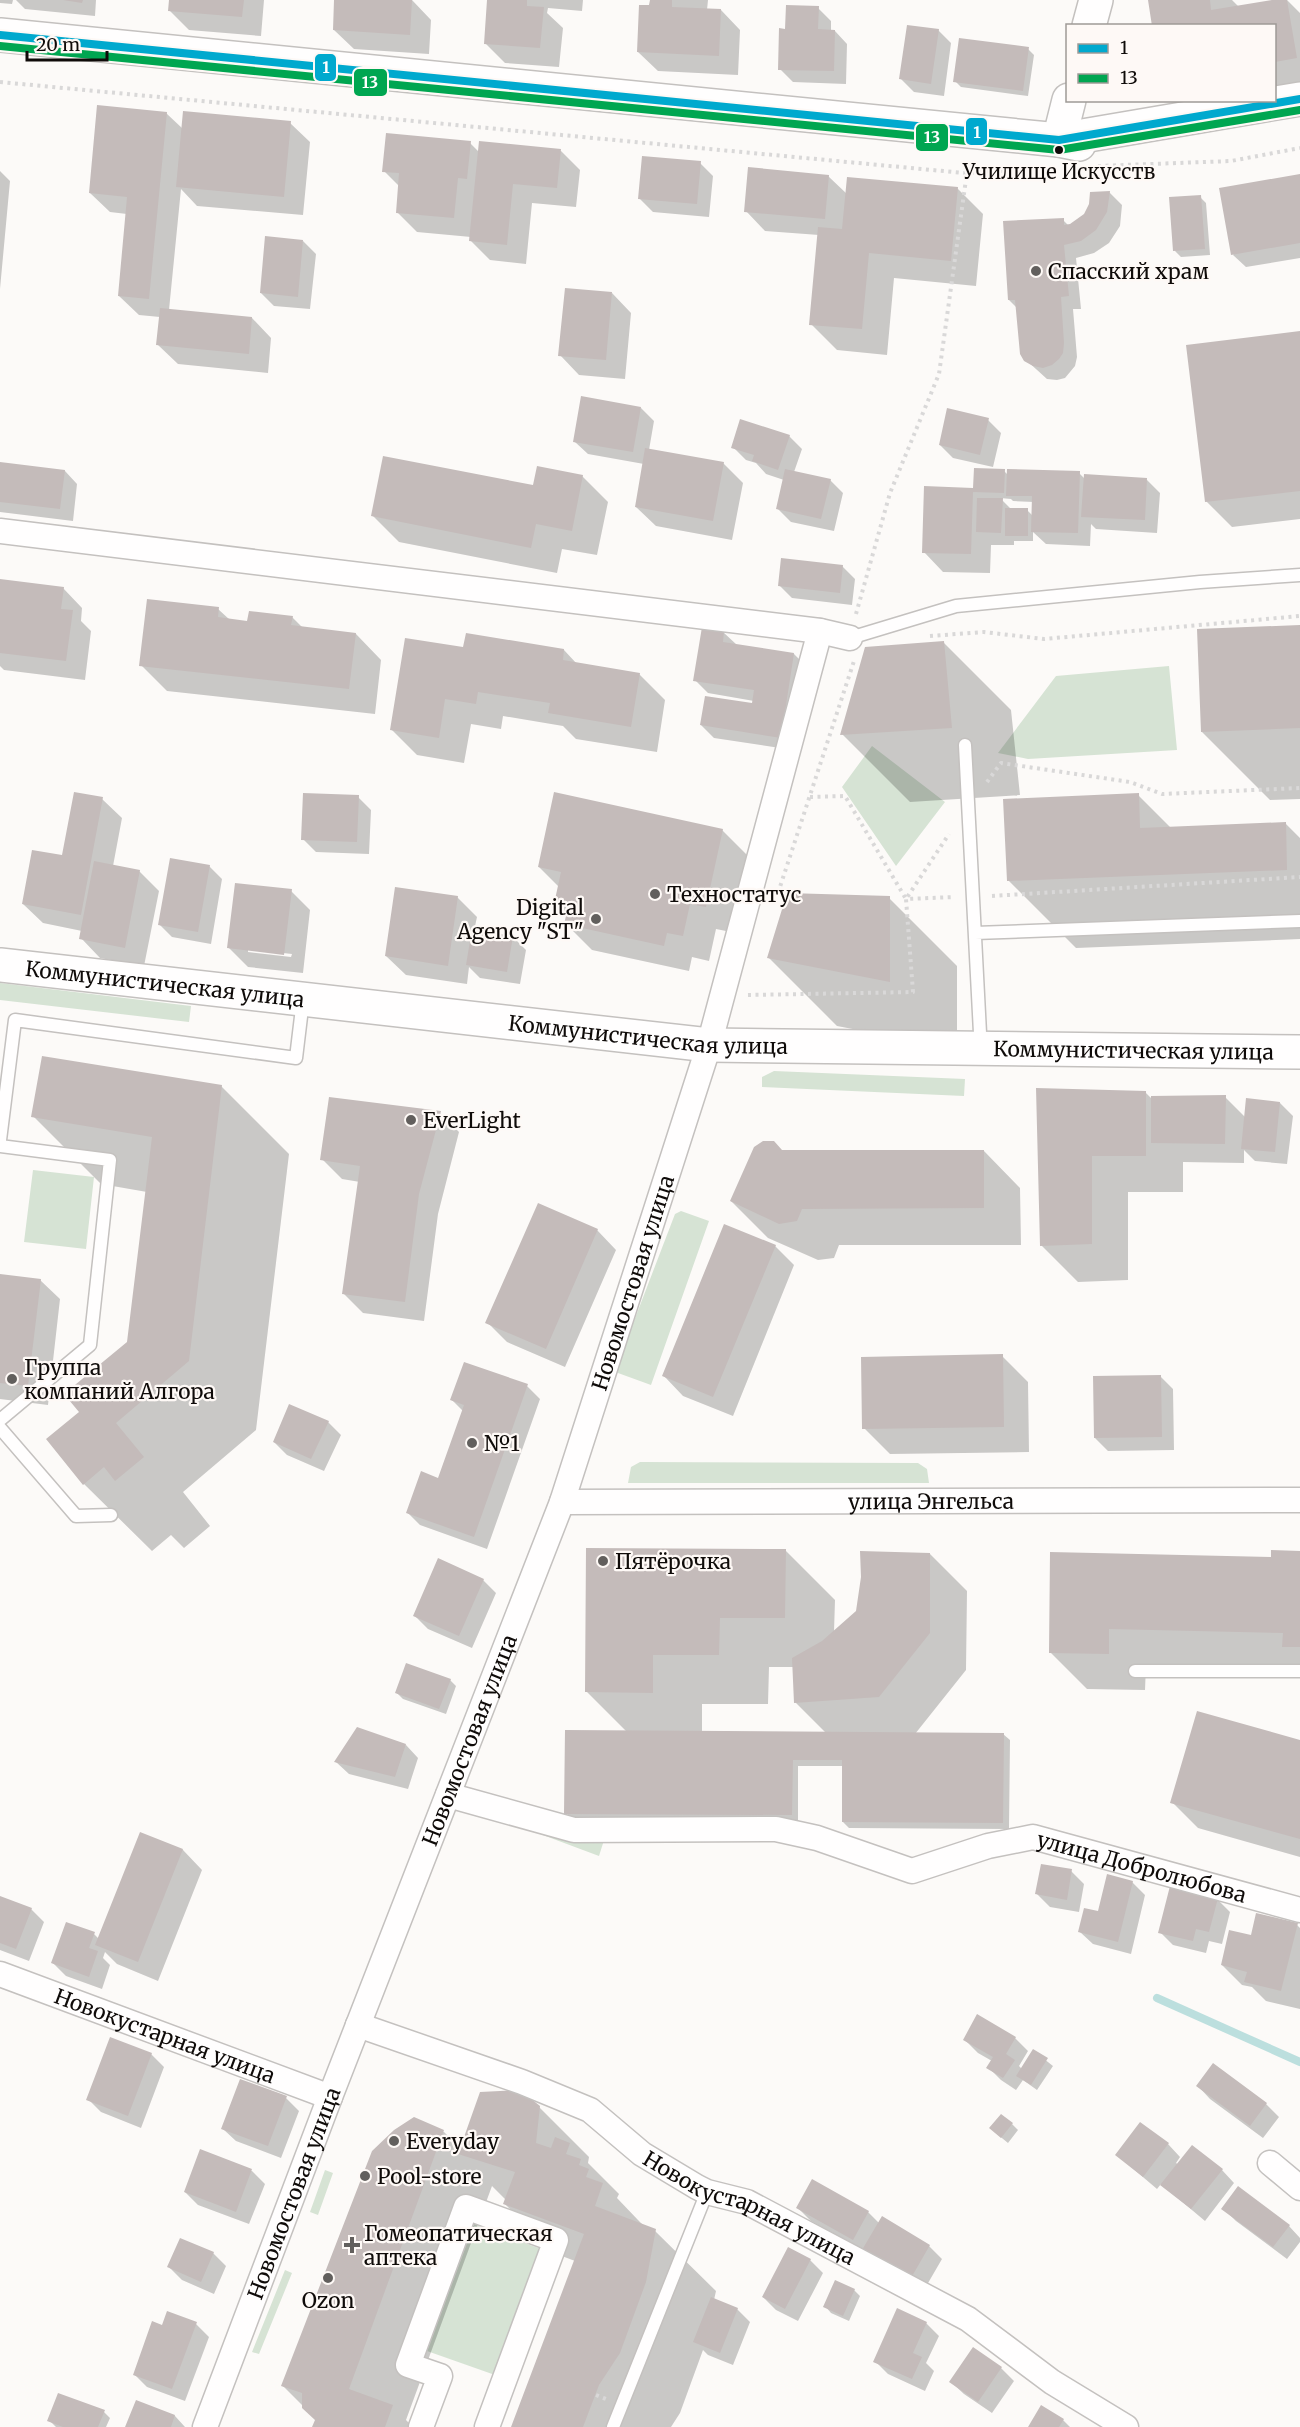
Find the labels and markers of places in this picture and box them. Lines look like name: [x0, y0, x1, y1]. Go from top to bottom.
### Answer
marker: Училище Искусств: [1053, 144, 1065, 156]
place label: Училище Искусств: [962, 159, 1156, 184]
place label: Спасский храм: [1048, 258, 1209, 285]
marker: Спасский храм: [1029, 264, 1043, 278]
place label: Техностатус: [667, 881, 801, 908]
marker: Техностатус: [648, 887, 662, 901]
place label: Digital Agency "ST": [456, 894, 584, 945]
marker: Digital Agency "ST": [589, 912, 603, 926]
place label: EverLight: [423, 1107, 521, 1134]
marker: EverLight: [404, 1113, 418, 1127]
place label: Группа компаний Алгора: [24, 1354, 215, 1405]
marker: Группа компаний Алгора: [5, 1372, 19, 1386]
place label: №1: [484, 1430, 520, 1457]
marker: №1: [465, 1436, 479, 1450]
place label: Пятёрочка: [615, 1548, 731, 1575]
marker: Пятёрочка: [596, 1554, 610, 1568]
place label: Everyday: [406, 2128, 500, 2155]
marker: Everyday: [387, 2134, 401, 2148]
place label: Pool-store: [377, 2163, 481, 2190]
marker: Pool-store: [358, 2169, 372, 2183]
place label: Гомеопатическая аптека: [364, 2220, 553, 2271]
marker: Гомеопатическая аптека: [345, 2238, 359, 2252]
marker: Ozon: [321, 2271, 335, 2285]
place label: Ozon: [302, 2287, 354, 2314]

